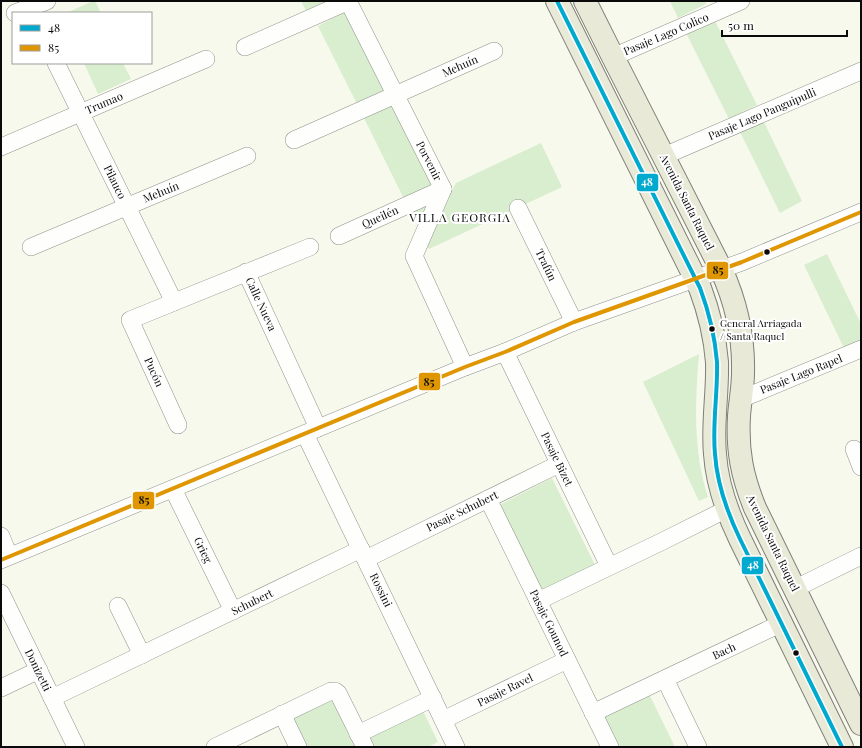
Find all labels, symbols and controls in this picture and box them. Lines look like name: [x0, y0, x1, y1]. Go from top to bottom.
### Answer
street label: Pasaje Lago Colico: [621, 9, 711, 58]
legend: [12, 12, 152, 64]
scale bar: [722, 12, 847, 38]
text: 50 m: [728, 17, 754, 33]
text: 48: [48, 19, 60, 35]
text: 85: [48, 39, 59, 55]
street label: Mehuín: [440, 51, 480, 80]
street label: Pasaje Lago Panguipulli: [706, 84, 818, 143]
street label: Trumao: [83, 88, 125, 117]
street label: Porvenir: [413, 138, 446, 183]
street label: Avenida Santa Raquel: [656, 150, 718, 252]
street label: Pilauco: [101, 162, 130, 201]
line badge: 48: [636, 173, 659, 192]
text: 48: [641, 174, 653, 189]
street label: Mehuín: [141, 177, 181, 206]
street label: Queilén: [359, 202, 401, 231]
district label: VILLA GEORGIA: [408, 209, 511, 225]
street label: Trafún: [532, 246, 561, 284]
unlabelled marker: [762, 247, 772, 257]
line badge: 85: [706, 261, 729, 280]
text: 85: [712, 262, 724, 277]
street label: Calle Nueva: [242, 274, 281, 334]
place label: General Arriagada / Santa Raquel: [720, 316, 802, 343]
marker: General Arriagada / Santa Raquel: [707, 324, 717, 334]
street label: Pasaje Lago Rapel: [757, 350, 844, 397]
street label: Pucón: [141, 355, 168, 389]
line badge: 85: [418, 372, 441, 391]
text: 85: [423, 374, 435, 389]
street label: Pasaje Bizet: [538, 429, 577, 488]
street label: Pasaje Schubert: [423, 487, 500, 534]
line badge: 85: [132, 491, 155, 510]
street label: Avenida Santa Raquel: [743, 491, 803, 594]
text: 85: [138, 492, 150, 507]
street label: Grieg: [191, 534, 216, 565]
line badge: 48: [741, 556, 764, 575]
text: 48: [747, 557, 759, 572]
street label: Rossini: [367, 570, 396, 609]
street label: Schubert: [228, 585, 275, 618]
street label: Pasaje Gounod: [527, 587, 572, 659]
street label: Bach: [710, 638, 738, 662]
street label: Donizetti: [22, 646, 55, 693]
unlabelled marker: [791, 648, 801, 658]
street label: Pasaje Ravel: [475, 670, 535, 709]

